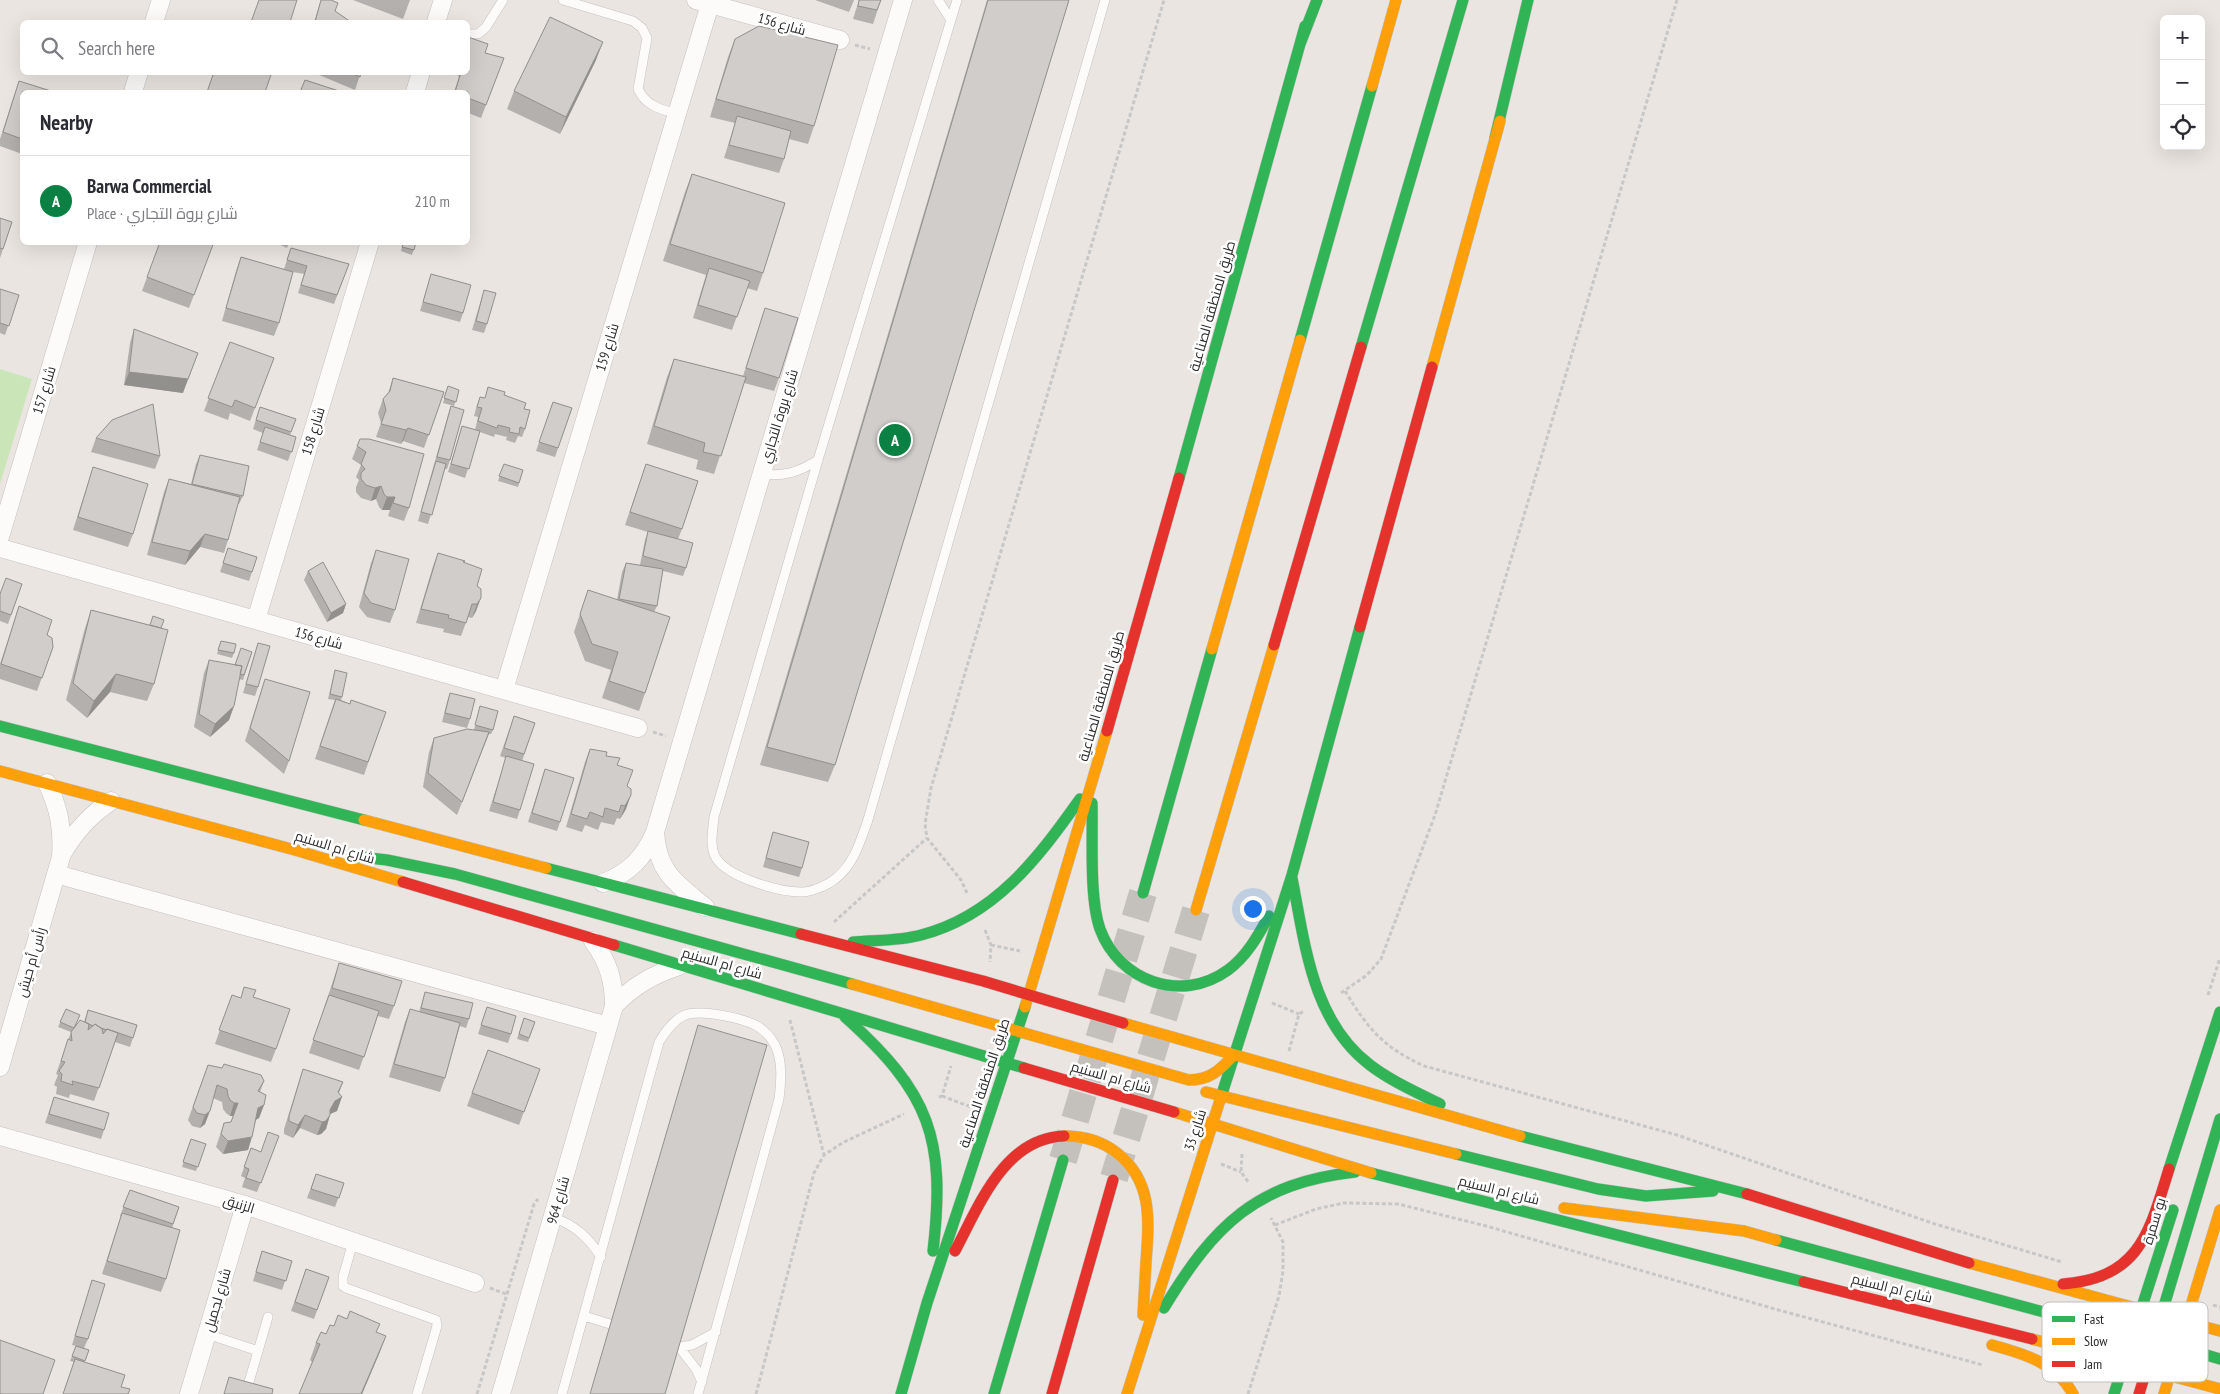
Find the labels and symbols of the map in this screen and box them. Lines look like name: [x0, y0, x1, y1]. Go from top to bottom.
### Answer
street label: شارع 156: [756, 9, 808, 39]
street label: طريق المنطقة الصناعية: [1185, 239, 1239, 373]
street label: شارع 159: [591, 321, 623, 373]
street label: شارع 157: [28, 364, 60, 416]
street label: شارع بروة التجاري: [756, 367, 805, 466]
street label: شارع 158: [297, 405, 329, 457]
pin: A: [879, 421, 911, 459]
street label: شارع 156: [293, 623, 345, 653]
street label: طريق المنطقة الصناعية: [1074, 629, 1128, 763]
street label: شارع ام السنيم: [293, 826, 377, 869]
your location: [1240, 896, 1266, 922]
street label: رأس أم حيش: [12, 925, 51, 999]
street label: شارع ام السنيم: [679, 943, 764, 984]
street label: طريق المنطقة الصناعية: [955, 1016, 1013, 1150]
street label: شارع ام السنيم: [1068, 1057, 1153, 1098]
street label: شارع 33: [1180, 1107, 1210, 1153]
street label: شارع ام السنيم: [1456, 1171, 1541, 1210]
street label: شارع 964: [543, 1174, 573, 1226]
street label: الزنبق: [221, 1191, 257, 1217]
street label: بو سمرة: [2138, 1195, 2170, 1247]
street label: شارع لجميل: [199, 1266, 235, 1334]
street label: شارع ام السنيم: [1849, 1269, 1934, 1308]
legend: [2042, 1302, 2208, 1382]
text: Fast: [2084, 1310, 2104, 1328]
text: Slow: [2084, 1332, 2108, 1350]
text: Jam: [2083, 1355, 2102, 1373]

